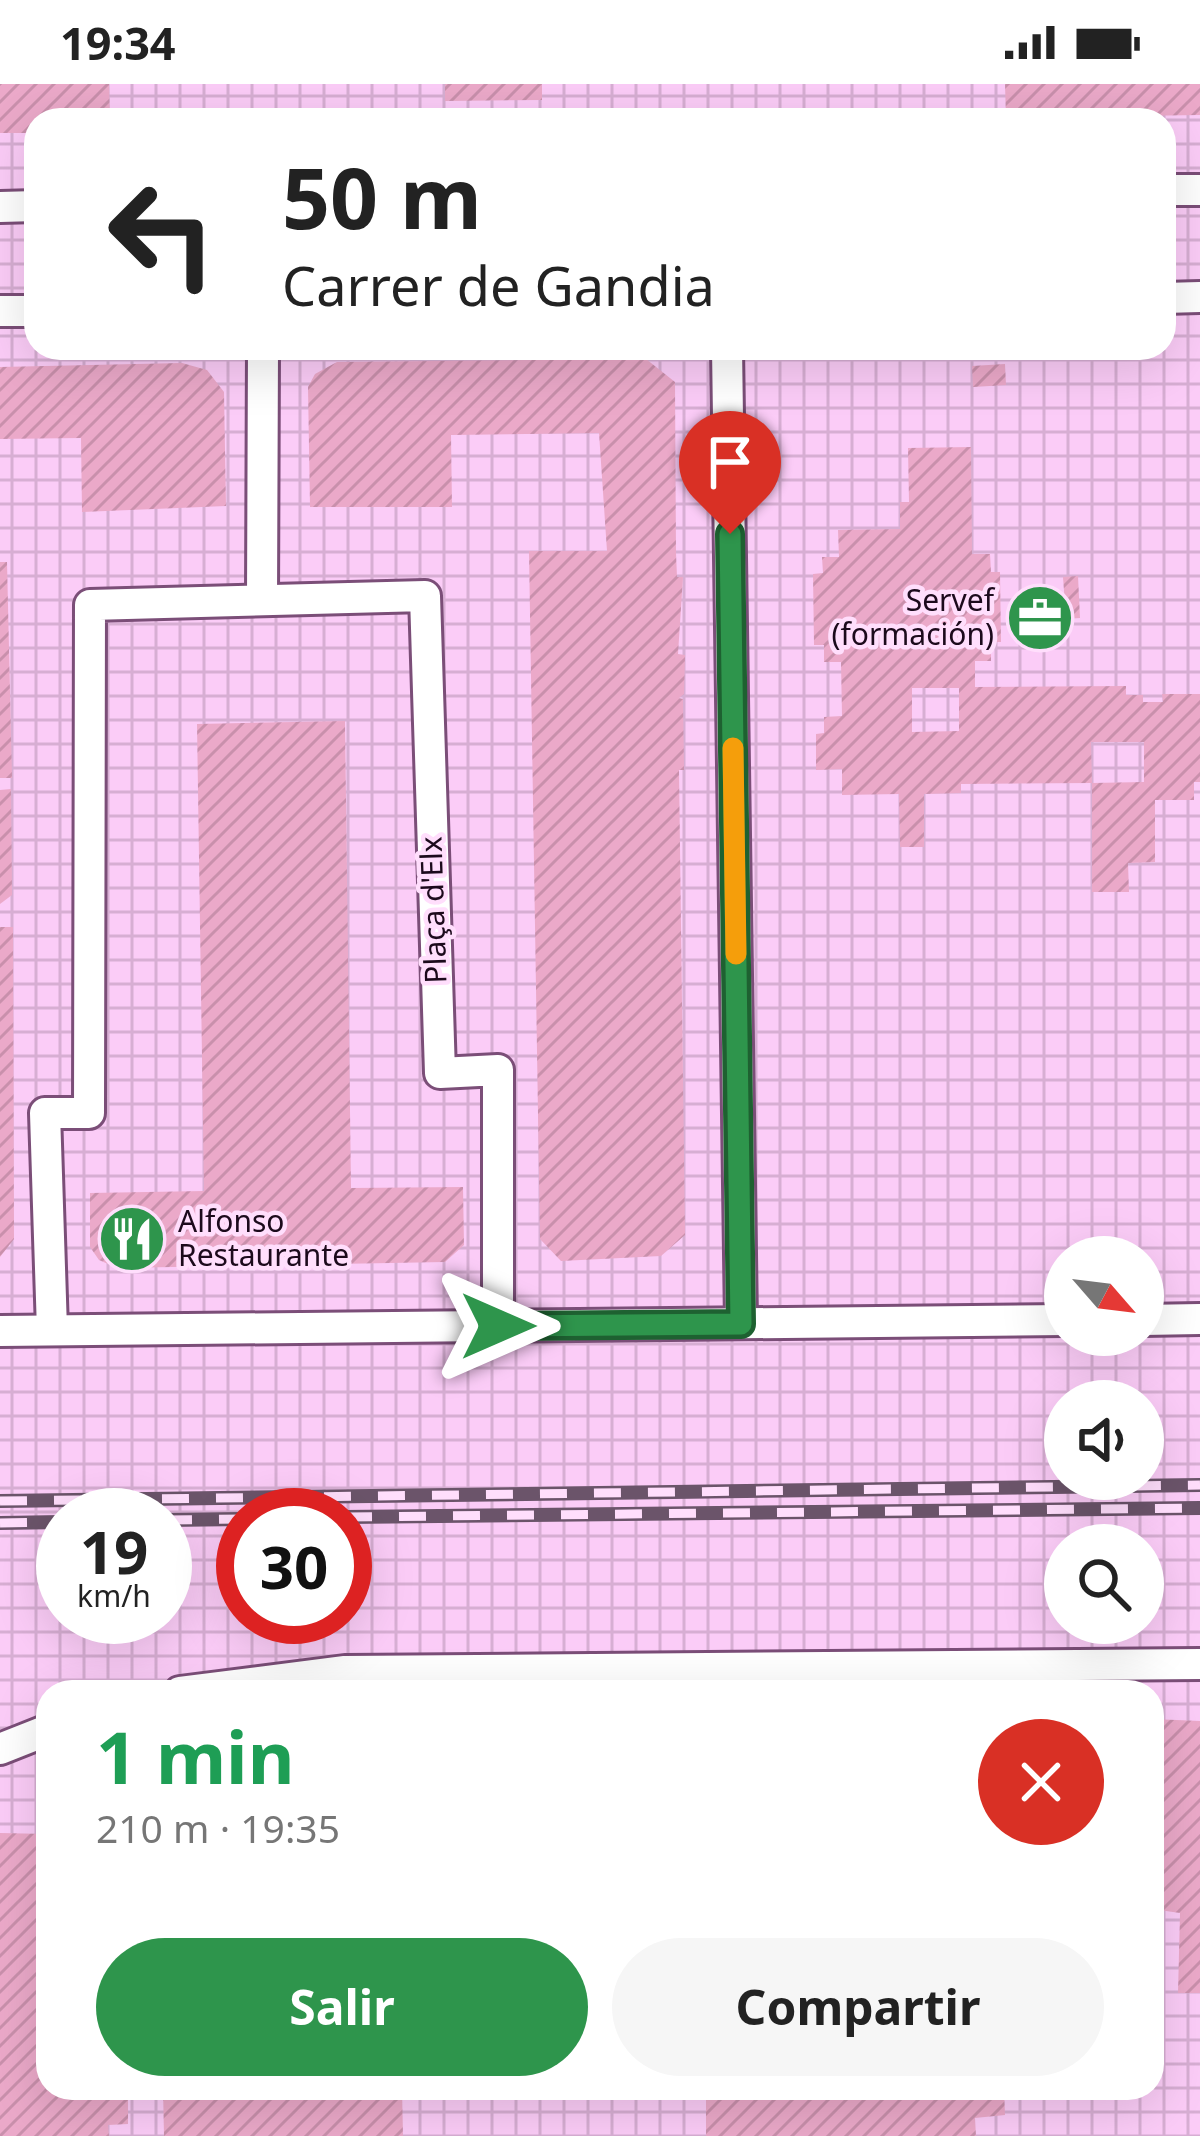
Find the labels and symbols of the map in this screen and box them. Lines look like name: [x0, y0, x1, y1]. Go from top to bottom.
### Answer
pin: [679, 411, 781, 534]
place label: Servef (formación): [831, 579, 996, 654]
office icon: Servef (formación): [1005, 583, 1075, 653]
street label: Plaça d'Elx: [409, 836, 456, 984]
place label: Alfonso Restaurante: [178, 1200, 349, 1275]
restaurant icon: Alfonso Restaurante: [97, 1204, 167, 1274]
north arrow: [1044, 1236, 1164, 1356]
position arrow: [435, 1263, 561, 1389]
speed limit sign: 30: [216, 1488, 372, 1644]

